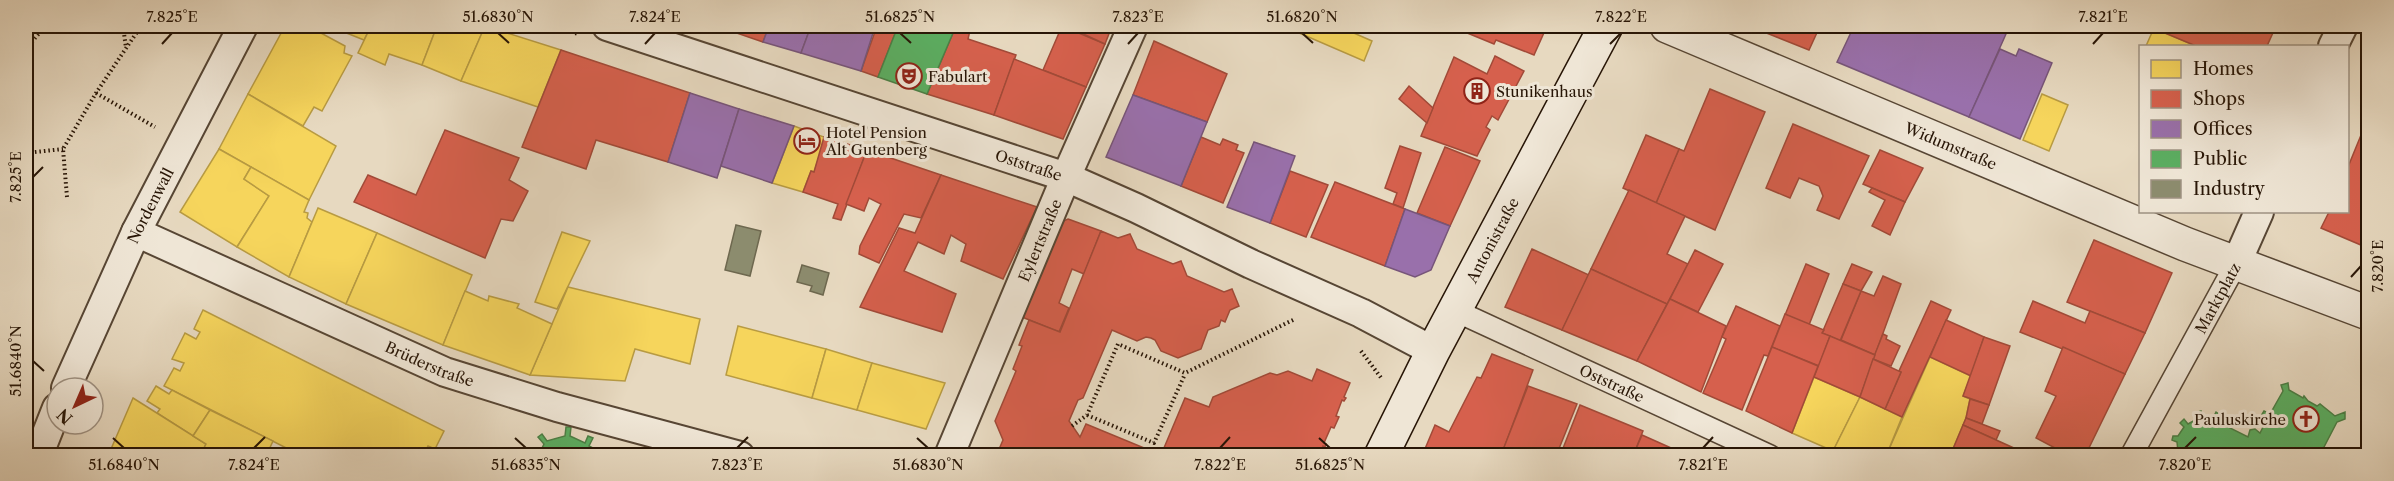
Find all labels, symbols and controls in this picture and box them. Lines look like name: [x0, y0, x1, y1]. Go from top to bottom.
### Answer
text: 7.825°E: [146, 7, 198, 26]
text: 51.6830°N: [462, 7, 534, 26]
text: 7.824°E: [629, 7, 681, 26]
text: 51.6825°N: [865, 7, 935, 26]
text: 7.823°E: [1112, 7, 1164, 26]
text: 51.6820°N: [1266, 7, 1338, 26]
text: 7.822°E: [1595, 7, 1647, 26]
text: 7.821°E: [2078, 7, 2128, 26]
legend: [2139, 45, 2349, 213]
text: Homes: [2193, 58, 2254, 80]
theatre icon: Fabulart: [894, 61, 924, 91]
place label: Fabulart: [928, 67, 988, 86]
building icon: Stunikenhaus: [1462, 76, 1492, 106]
place label: Stunikenhaus: [1496, 82, 1592, 101]
text: Shops: [2193, 88, 2245, 110]
street label: Widumstraße: [1901, 117, 2000, 173]
text: Offices: [2193, 118, 2253, 140]
place label: Hotel Pension Alt Gutenberg: [825, 123, 927, 159]
hotel icon: Hotel Pension Alt Gutenberg: [792, 126, 822, 156]
street label: Oststraße: [993, 145, 1065, 185]
text: Public: [2193, 148, 2247, 170]
text: 7.825°E: [6, 151, 25, 203]
street label: Nordenwall: [123, 164, 178, 246]
text: Industry: [2193, 178, 2266, 200]
street label: Antonistraße: [1461, 194, 1523, 287]
street label: Eylertstraße: [1014, 196, 1065, 284]
text: 7.820°E: [2368, 240, 2387, 292]
street label: Marktplatz: [2190, 259, 2245, 337]
text: 51.6840°N: [6, 325, 25, 397]
street label: Brüderstraße: [382, 337, 476, 390]
street label: Oststraße: [1577, 360, 1647, 406]
north arrow: [45, 376, 105, 436]
church icon: Pauluskirche: [2291, 404, 2321, 434]
text: N: [53, 405, 77, 429]
place label: Pauluskirche: [2194, 410, 2286, 429]
text: 51.6840°N: [88, 455, 160, 474]
text: 7.824°E: [228, 455, 280, 474]
text: 51.6835°N: [491, 455, 561, 474]
text: 7.823°E: [711, 455, 763, 474]
text: 51.6830°N: [892, 455, 964, 474]
text: 7.822°E: [1194, 455, 1246, 474]
text: 51.6825°N: [1295, 455, 1365, 474]
text: 7.821°E: [1678, 455, 1728, 474]
text: 7.820°E: [2159, 455, 2211, 474]

